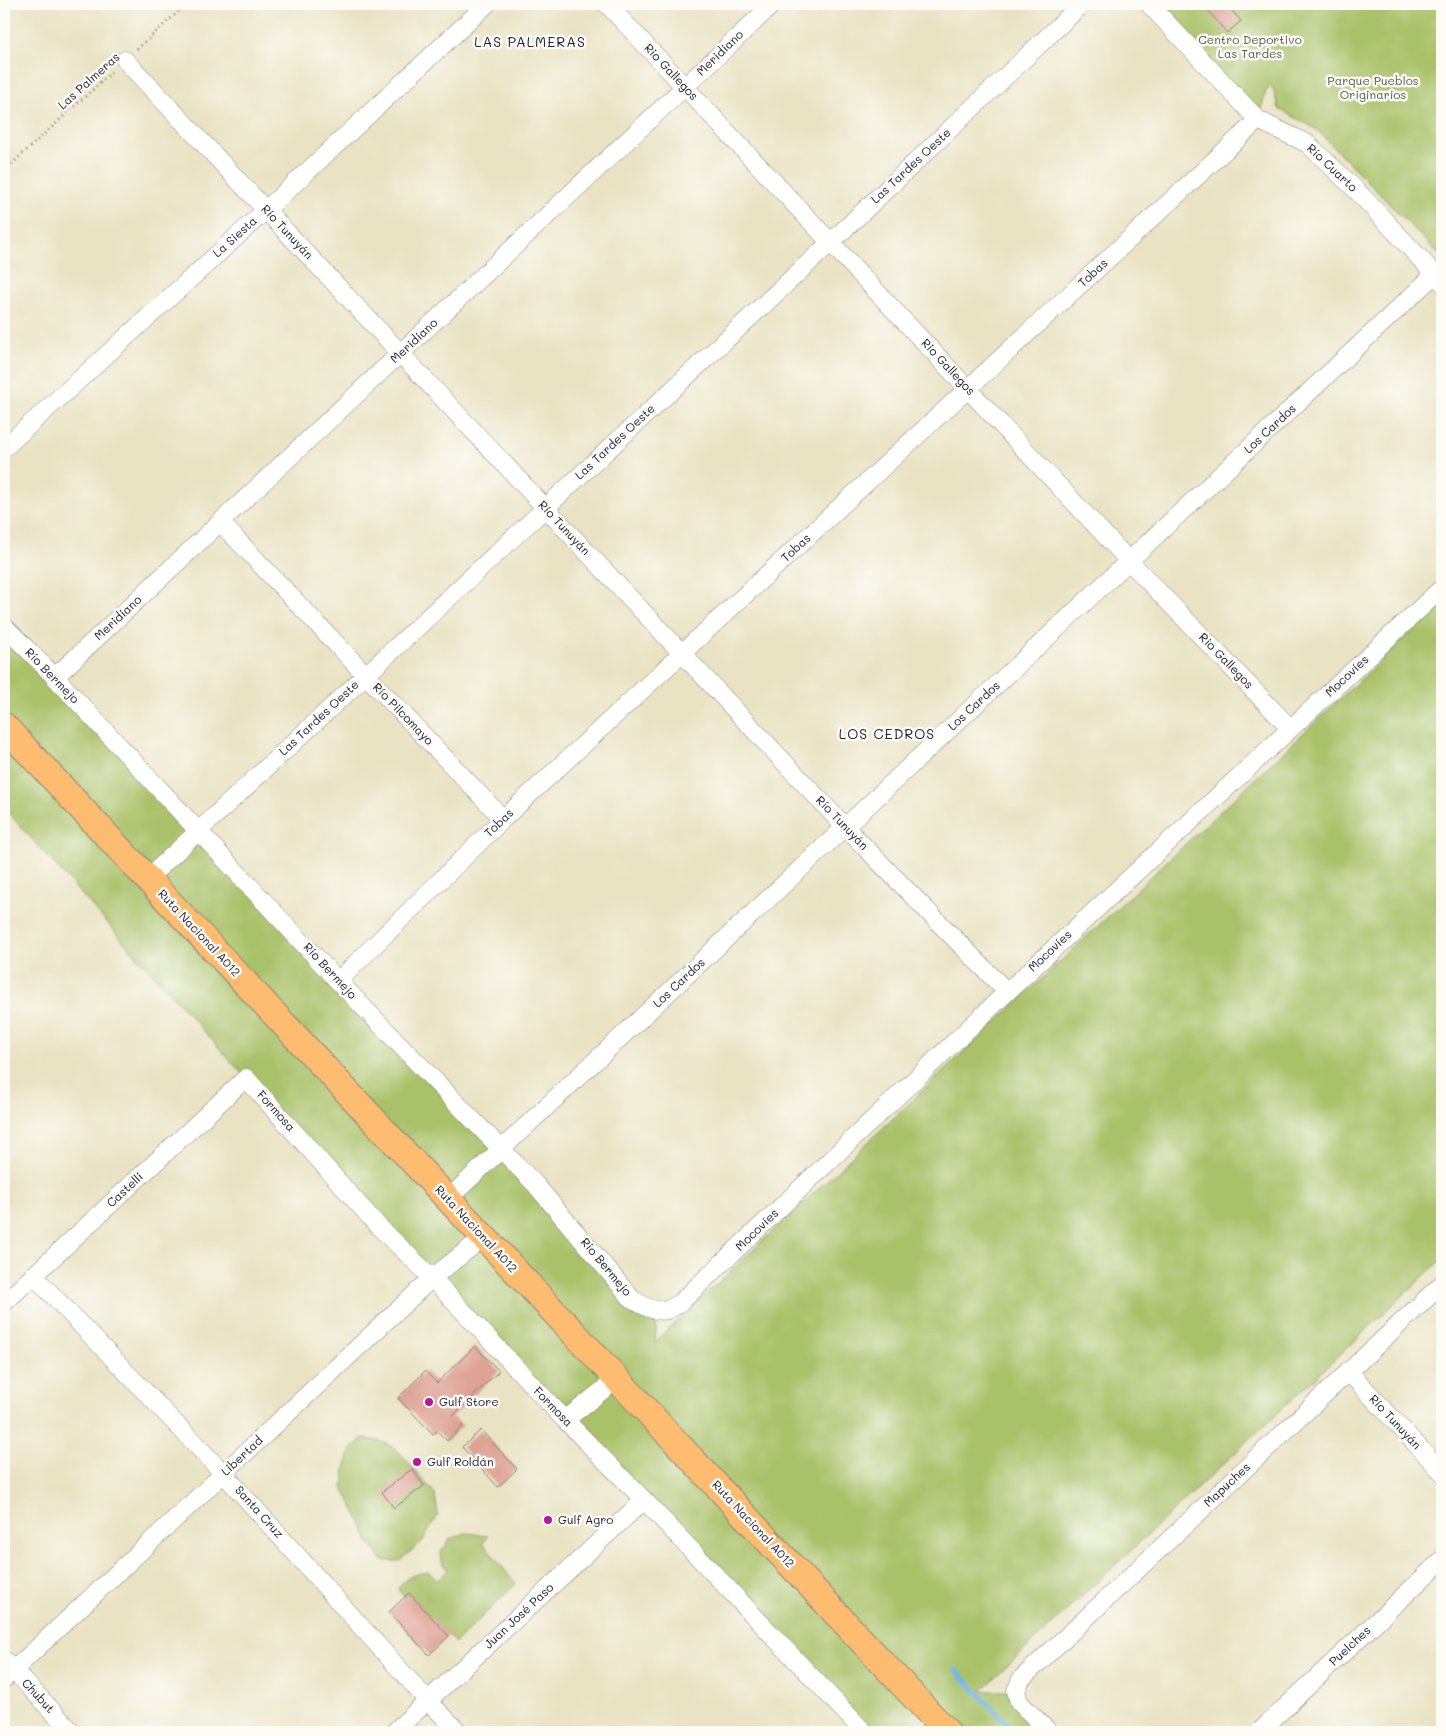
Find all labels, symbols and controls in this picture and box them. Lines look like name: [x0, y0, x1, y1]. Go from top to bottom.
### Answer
street label: Meridiano: [692, 26, 746, 79]
park label: Centro Deportivo Las Tardes: [1198, 31, 1302, 61]
district label: LAS PALMERAS: [474, 32, 586, 51]
street label: Rio Gallegos: [641, 40, 702, 103]
street label: Las Palmeras: [54, 48, 123, 112]
park label: Parque Pueblos Originarios: [1327, 72, 1419, 102]
street label: Las Tardes Oeste: [867, 124, 954, 207]
street label: Río Cuarto: [1304, 140, 1361, 195]
street label: Río Tunuyán: [258, 201, 317, 262]
street label: La Siesta: [209, 212, 260, 260]
street label: Tobas: [1074, 254, 1111, 290]
street label: Meridiano: [386, 314, 440, 366]
street label: Rio Gallegos: [918, 335, 979, 398]
street label: Las Tardes Oeste: [571, 400, 658, 483]
street label: Los Cardos: [1240, 400, 1299, 457]
street label: Río Tunuyán: [535, 497, 594, 558]
street label: Tobas: [777, 529, 814, 565]
street label: Meridiano: [90, 591, 144, 643]
street label: Rio Gallegos: [1196, 629, 1258, 692]
street label: Río Bermejo: [22, 644, 83, 707]
street label: Mocovíes: [1321, 651, 1372, 700]
street label: Las Tardes Oeste: [275, 676, 362, 759]
street label: Los Cardos: [944, 677, 1003, 734]
street label: Río Pilcomayo: [370, 679, 438, 748]
district label: LOS CEDROS: [839, 724, 935, 743]
street label: Río Tunuyán: [813, 792, 873, 853]
street label: Tobas: [480, 804, 516, 840]
street label: Ruta Nacional A012: [155, 885, 244, 979]
street label: Mocovíes: [1024, 926, 1075, 975]
street label: Río Bermejo: [301, 939, 361, 1002]
street label: Los Cardos: [649, 954, 708, 1011]
street label: Formosa: [254, 1086, 299, 1134]
street label: Castelli: [103, 1168, 146, 1210]
street label: Ruta Nacional A012: [432, 1181, 521, 1275]
street label: Mocovíes: [731, 1205, 781, 1254]
street label: Río Bermejo: [578, 1234, 636, 1299]
street label: Formosa: [531, 1383, 577, 1430]
street label: Río Tunuyán: [1366, 1391, 1425, 1452]
place label: Gulf Store: [439, 1393, 499, 1409]
marker: Gulf Store: [423, 1396, 435, 1408]
street label: Libertad: [217, 1432, 266, 1479]
place label: Gulf Roldán: [427, 1453, 494, 1469]
marker: Gulf Roldán: [411, 1456, 423, 1468]
street label: Mapuches: [1200, 1458, 1253, 1510]
street label: Ruta Nacional A012: [709, 1476, 798, 1570]
street label: Santa Cruz: [232, 1482, 288, 1541]
place label: Gulf Agro: [558, 1511, 613, 1527]
marker: Gulf Agro: [542, 1514, 554, 1526]
street label: Juan José Paso: [480, 1579, 557, 1652]
street label: Puelches: [1325, 1622, 1374, 1669]
street label: Chubut: [19, 1675, 59, 1716]

